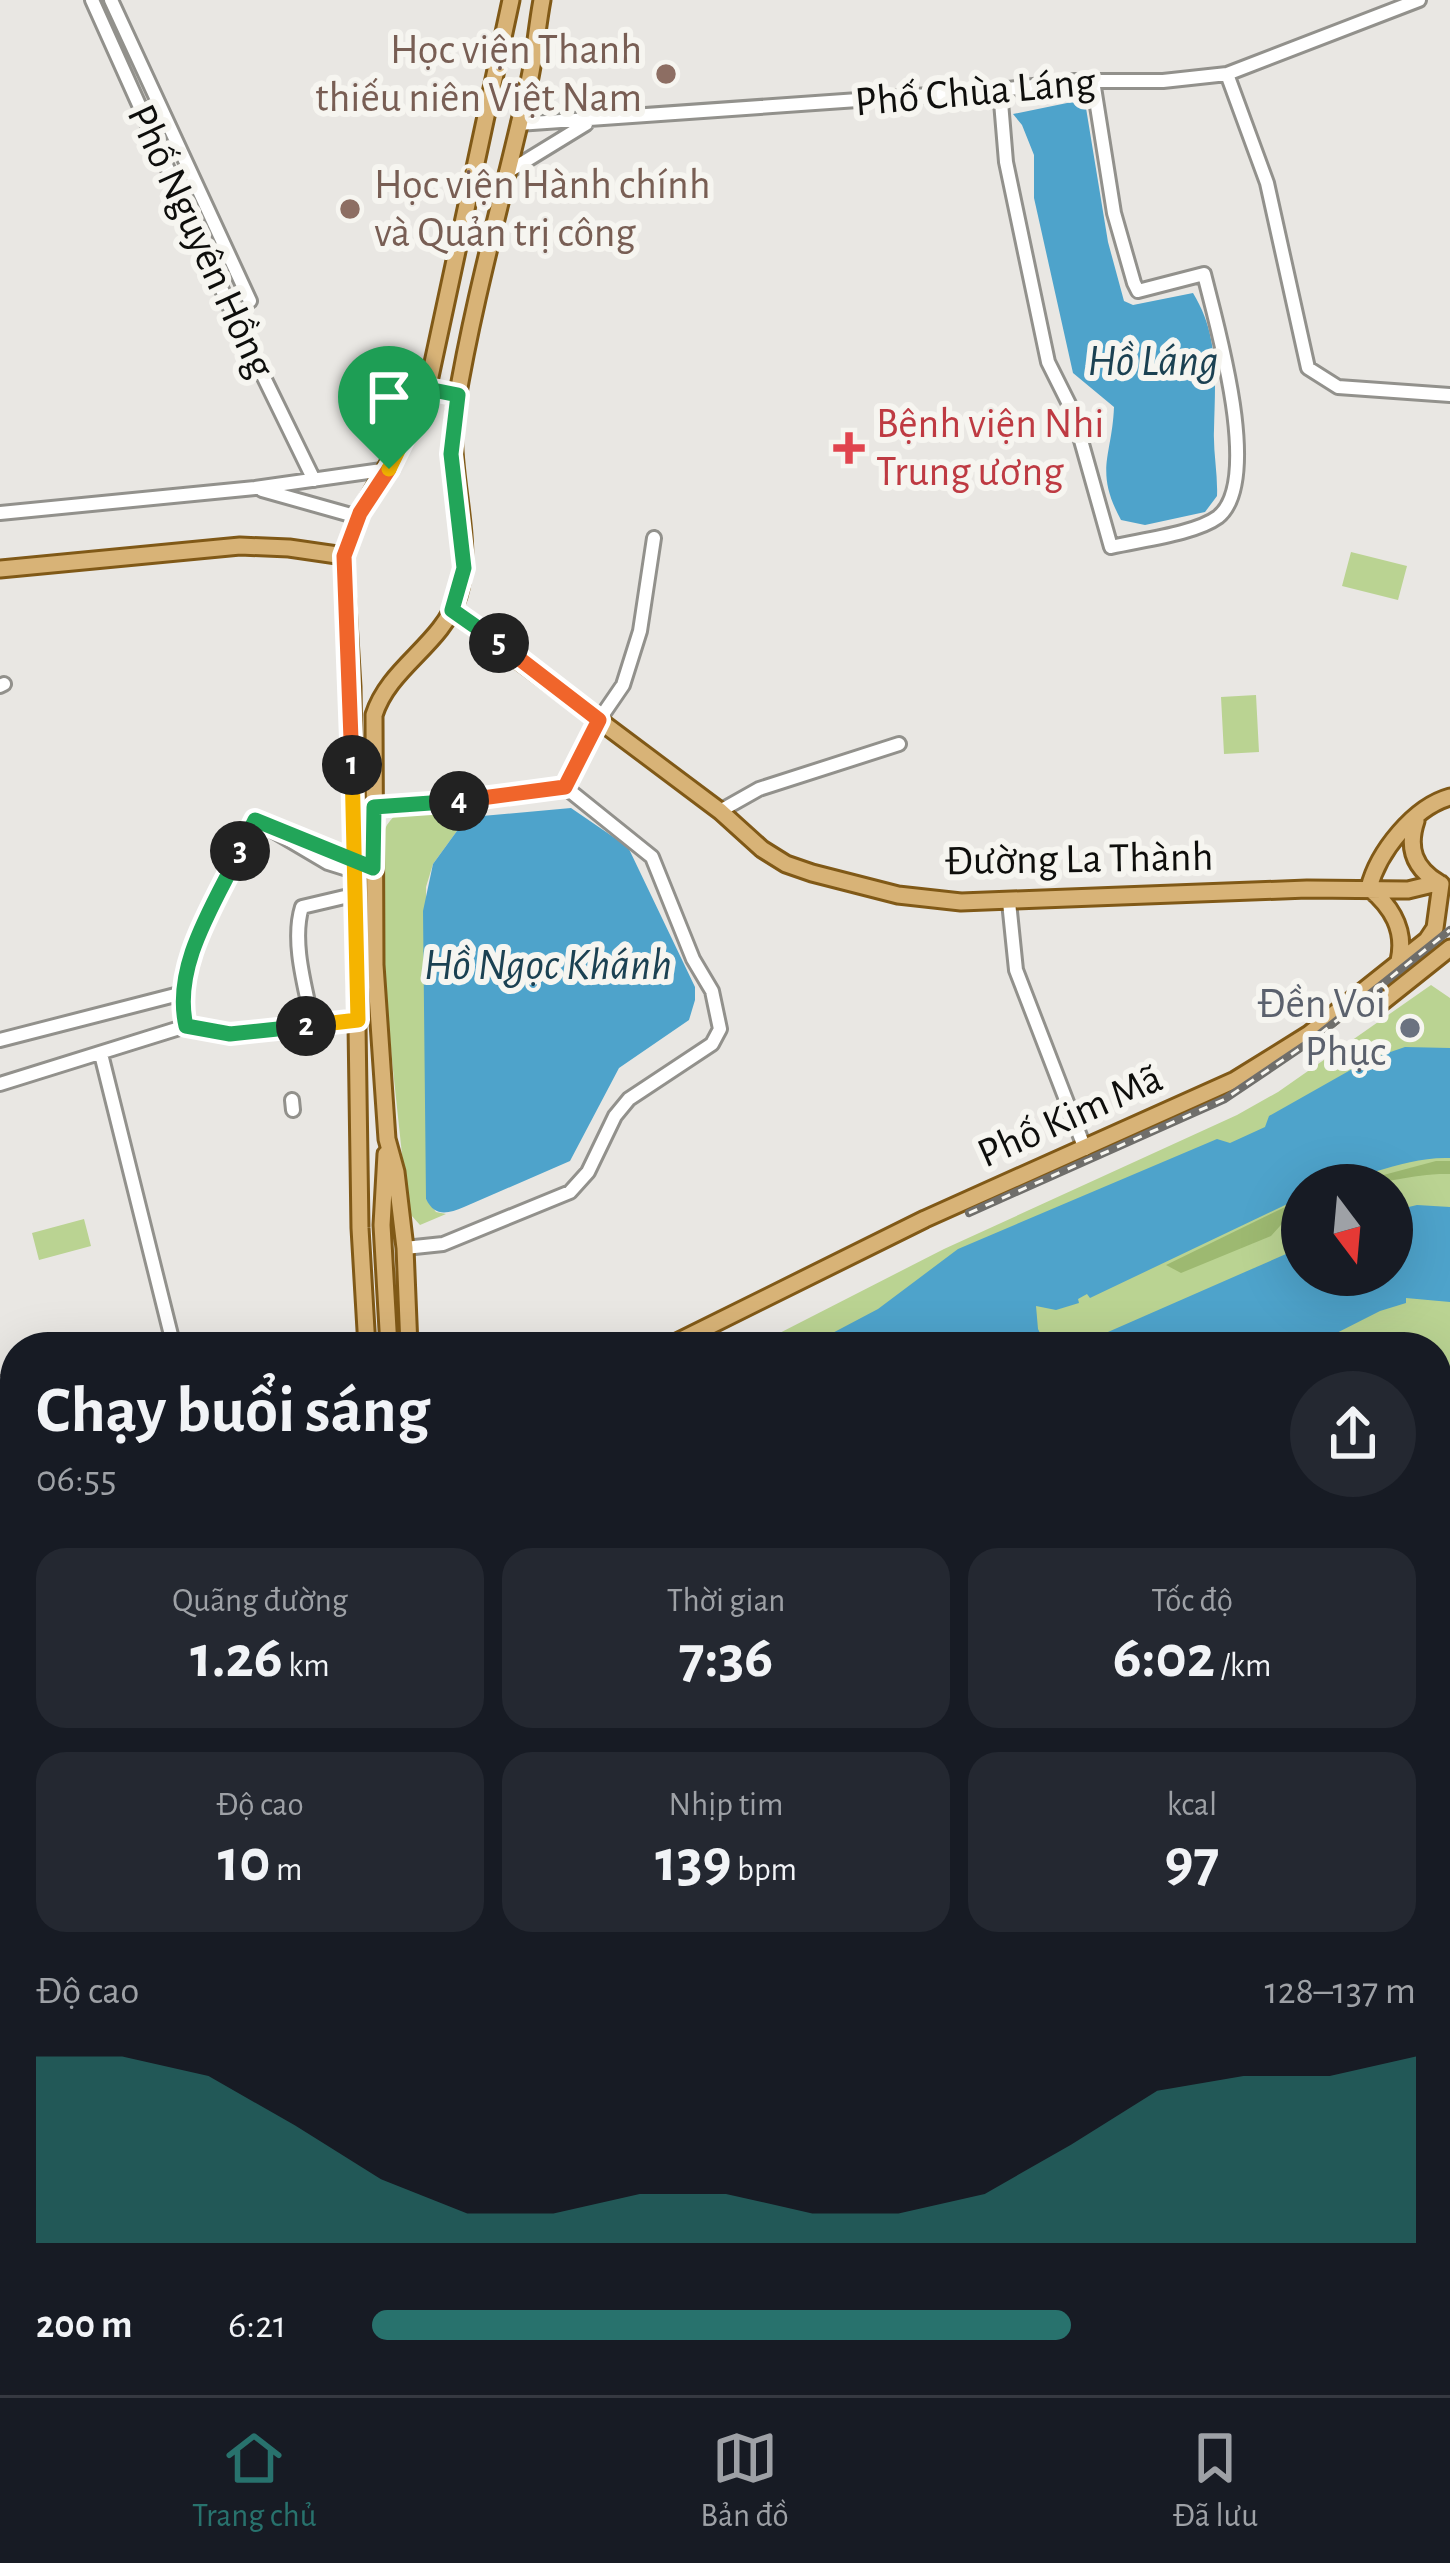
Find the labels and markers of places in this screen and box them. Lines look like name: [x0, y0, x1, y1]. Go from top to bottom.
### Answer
place label: Học viện Thanh thiếu niên Việt Nam: [315, 29, 642, 119]
marker: Học viện Thanh thiếu niên Việt Nam: [653, 61, 679, 87]
place label: Học viện Hành chính và Quản trị công: [374, 164, 711, 254]
marker: Học viện Hành chính và Quản trị công: [337, 196, 363, 222]
pin: [338, 346, 440, 469]
place label: Bệnh viện Nhi Trung ương: [876, 403, 1104, 493]
marker: Bệnh viện Nhi Trung ương: [833, 432, 865, 464]
pin: 5: [469, 613, 529, 673]
pin: 1: [322, 735, 382, 795]
pin: 4: [429, 771, 489, 831]
pin: 3: [210, 821, 270, 881]
place label: Đền Voi Phục: [1257, 983, 1386, 1073]
pin: 2: [276, 996, 336, 1056]
marker: Đền Voi Phục: [1397, 1015, 1423, 1041]

